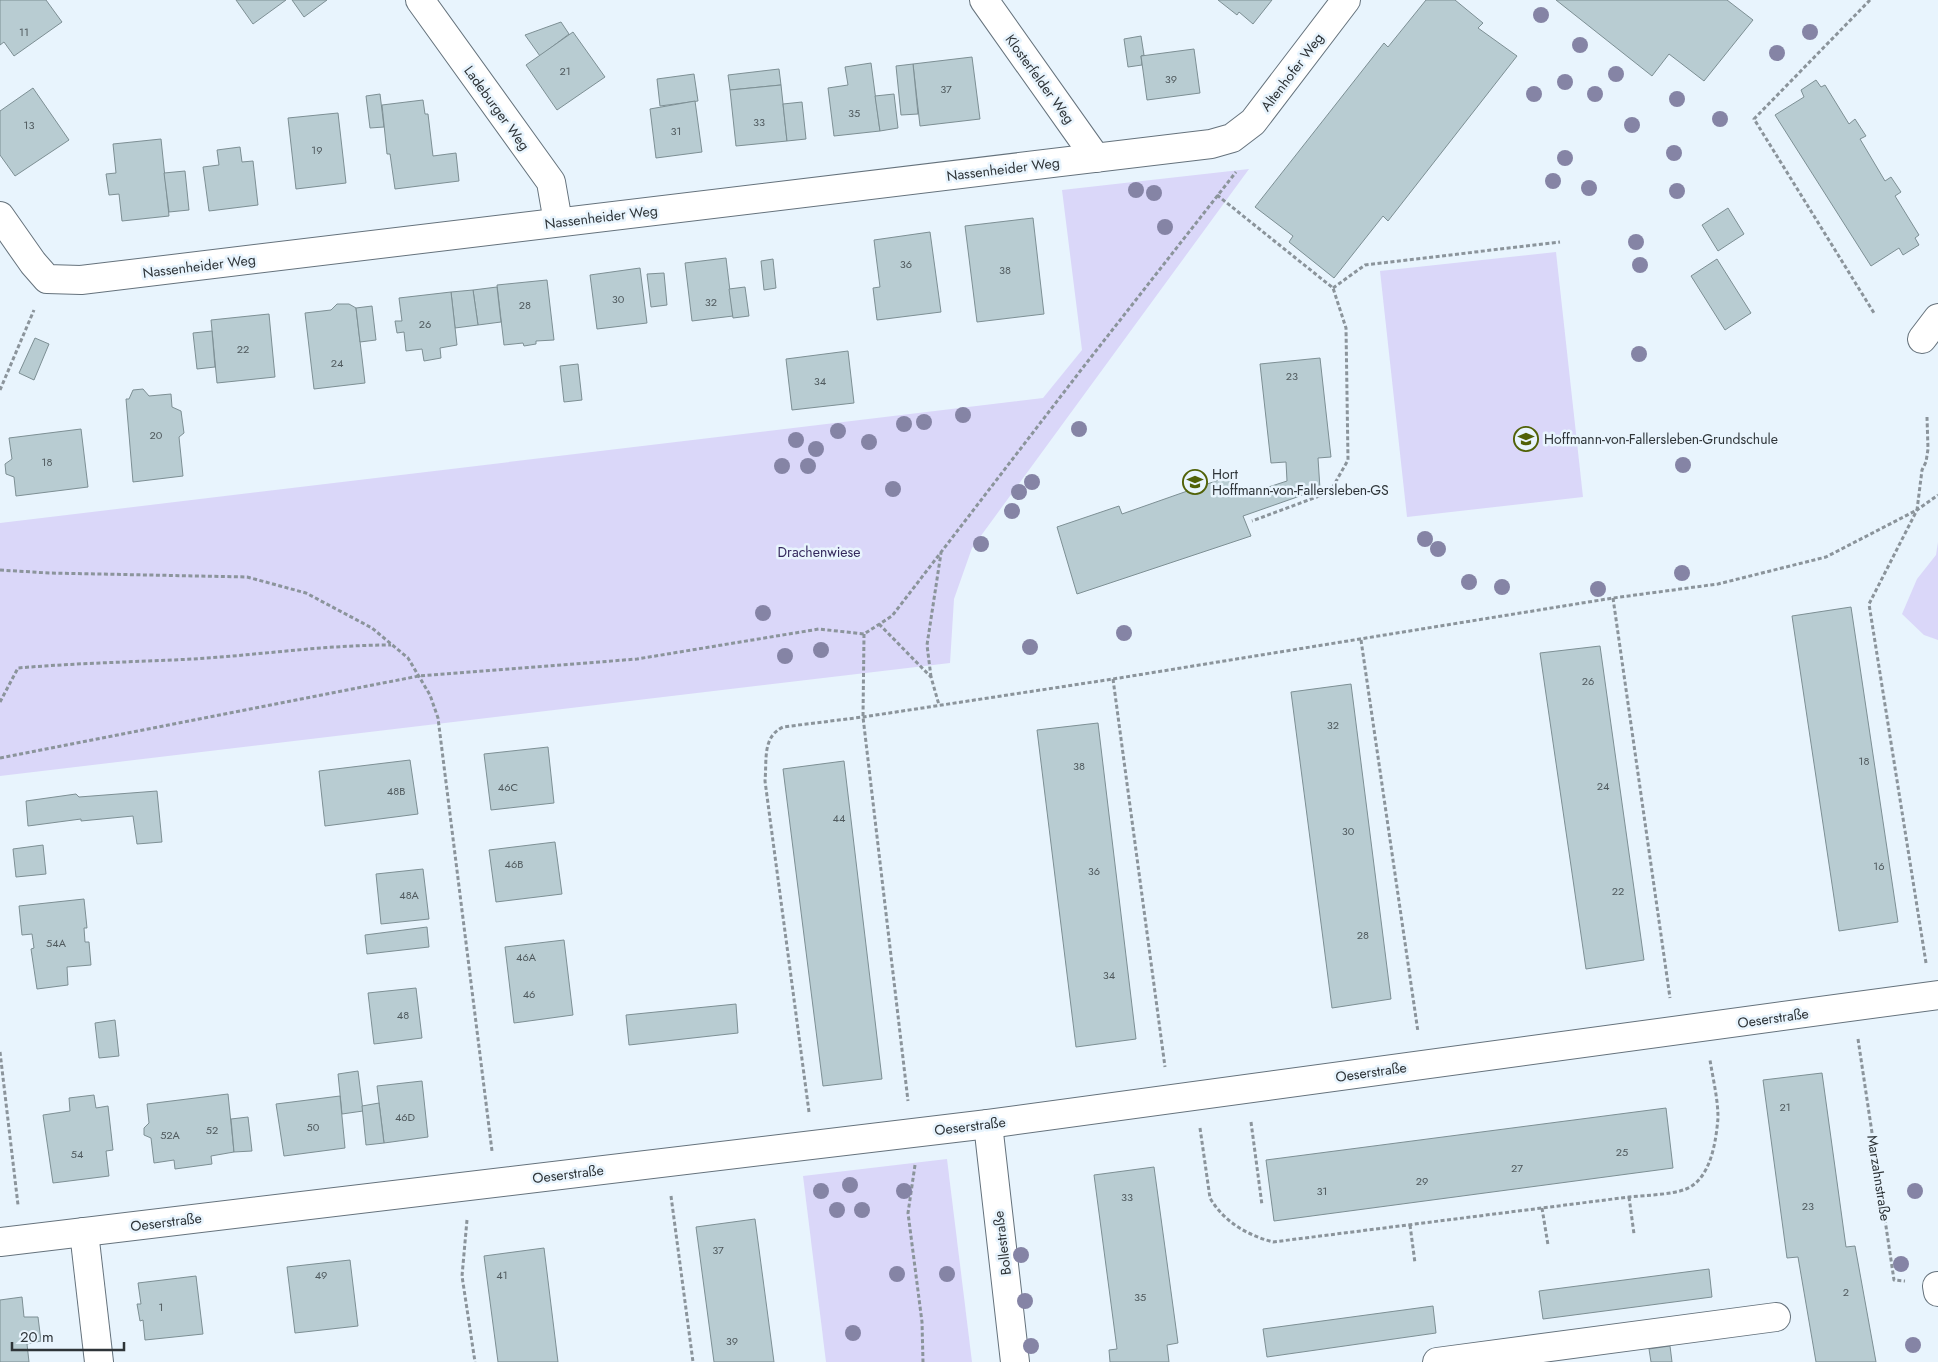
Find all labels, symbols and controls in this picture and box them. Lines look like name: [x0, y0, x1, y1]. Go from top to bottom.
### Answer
house number: 11: [19, 24, 29, 40]
street label: Altenhofer Weg: [1256, 29, 1328, 115]
street label: Klosterfelder Weg: [1001, 30, 1079, 128]
street label: Ladeburger Weg: [459, 62, 535, 154]
house number: 21: [559, 63, 571, 79]
house number: 39: [1165, 71, 1177, 87]
house number: 37: [940, 81, 952, 97]
house number: 35: [848, 105, 860, 121]
house number: 33: [753, 114, 765, 130]
house number: 13: [24, 117, 34, 133]
house number: 31: [671, 123, 681, 139]
house number: 19: [311, 142, 323, 158]
street label: Nassenheider Weg: [945, 152, 1061, 186]
street label: Nassenheider Weg: [543, 200, 659, 234]
street label: Nassenheider Weg: [141, 249, 257, 283]
house number: 36: [900, 256, 912, 272]
house number: 38: [999, 262, 1011, 278]
house number: 30: [612, 291, 625, 307]
house number: 32: [705, 294, 717, 310]
house number: 28: [519, 297, 531, 313]
house number: 26: [419, 316, 431, 332]
house number: 22: [237, 341, 249, 357]
house number: 24: [331, 355, 344, 371]
house number: 23: [1286, 368, 1298, 384]
house number: 34: [814, 373, 827, 389]
school or university icon: Hoffmann-von-Fallersleben-Grundschule: [1513, 426, 1539, 452]
house number: 20: [150, 427, 163, 443]
place label: Hoffmann-von-Fallersleben-Grundschule: [1544, 429, 1778, 449]
house number: 18: [42, 454, 52, 470]
place label: Hort Hoffmann-von-Fallersleben-GS: [1212, 464, 1389, 500]
school or university icon: Hort Hoffmann-von-Fallersleben-GS: [1182, 469, 1208, 495]
park label: Drachenwiese: [778, 542, 860, 562]
house number: 26: [1582, 673, 1594, 689]
house number: 32: [1327, 717, 1339, 733]
house number: 18: [1859, 753, 1869, 769]
house number: 38: [1073, 758, 1085, 774]
house number: 24: [1597, 778, 1610, 794]
house number: 46C: [498, 779, 518, 795]
house number: 48B: [387, 783, 405, 799]
house number: 44: [833, 810, 846, 826]
house number: 30: [1342, 823, 1355, 839]
house number: 46B: [505, 856, 523, 872]
house number: 16: [1873, 858, 1885, 874]
house number: 36: [1088, 863, 1100, 879]
house number: 22: [1612, 883, 1624, 899]
house number: 48A: [399, 887, 419, 903]
house number: 28: [1357, 927, 1369, 943]
house number: 54A: [46, 935, 67, 951]
house number: 46A: [516, 949, 537, 965]
house number: 34: [1103, 967, 1116, 983]
house number: 46: [523, 986, 535, 1002]
street label: Oeserstraße: [1736, 1003, 1810, 1033]
house number: 48: [397, 1007, 409, 1023]
street label: Oeserstraße: [1334, 1057, 1408, 1087]
house number: 21: [1779, 1099, 1791, 1115]
house number: 46D: [395, 1109, 416, 1125]
street label: Oeserstraße: [933, 1112, 1007, 1140]
house number: 50: [307, 1119, 320, 1135]
house number: 52: [206, 1122, 218, 1138]
house number: 52A: [160, 1127, 181, 1143]
street label: Marzahnstraße: [1862, 1134, 1896, 1222]
house number: 25: [1616, 1144, 1628, 1160]
house number: 54: [71, 1146, 84, 1162]
street label: Oeserstraße: [531, 1160, 605, 1188]
house number: 27: [1511, 1160, 1523, 1176]
house number: 29: [1416, 1173, 1428, 1189]
house number: 31: [1317, 1183, 1327, 1199]
house number: 33: [1121, 1189, 1133, 1205]
house number: 23: [1802, 1198, 1814, 1214]
street label: Oeserstraße: [129, 1208, 203, 1236]
street label: Bollestraße: [988, 1210, 1016, 1276]
house number: 37: [712, 1242, 724, 1258]
house number: 49: [315, 1267, 327, 1283]
house number: 41: [496, 1267, 508, 1283]
house number: 2: [1843, 1284, 1849, 1300]
house number: 35: [1134, 1289, 1146, 1305]
house number: 1: [159, 1299, 163, 1315]
scale bar: [12, 1320, 125, 1352]
text: 20 m: [20, 1326, 54, 1348]
house number: 39: [726, 1333, 738, 1349]

